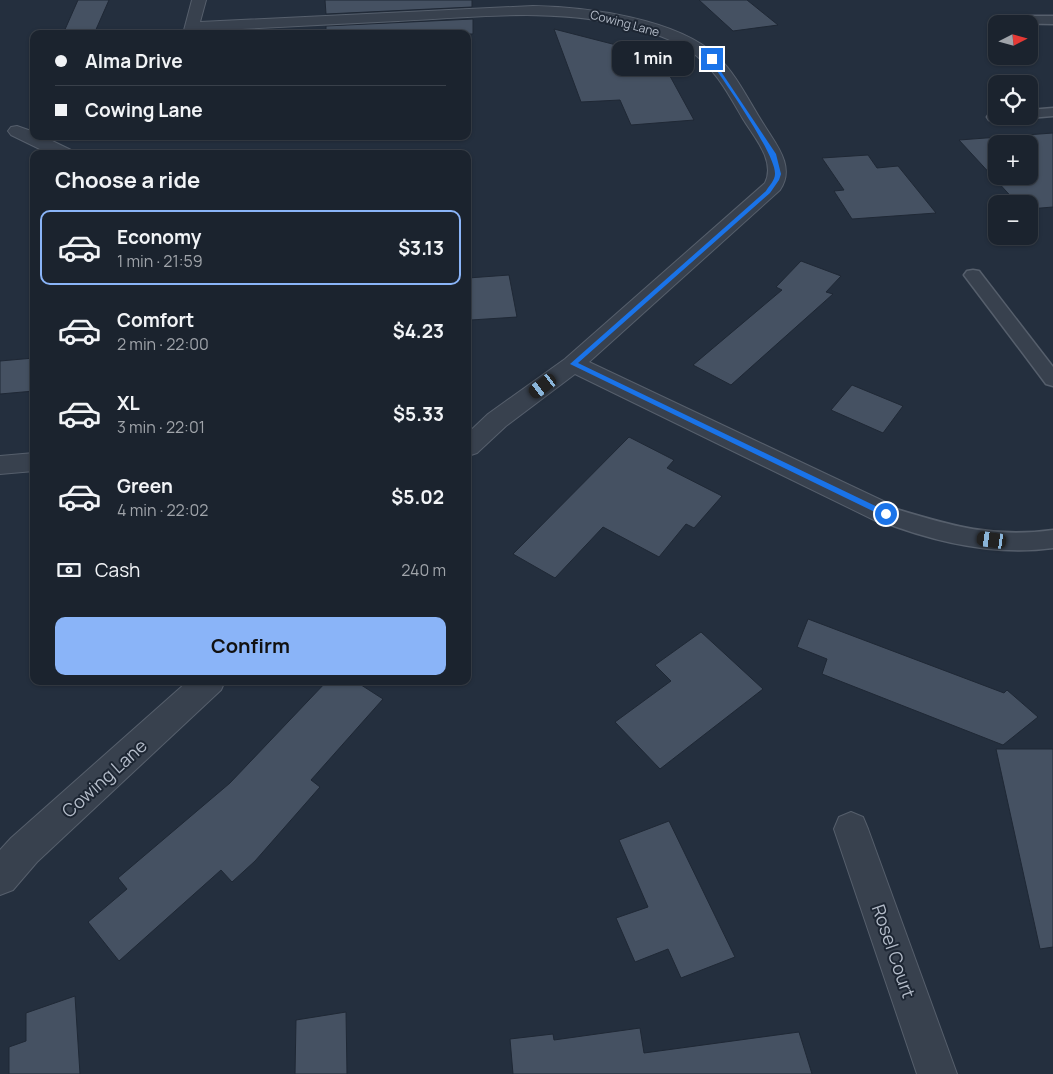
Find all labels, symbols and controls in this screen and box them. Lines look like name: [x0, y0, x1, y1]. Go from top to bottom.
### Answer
street label: Cowing Lane: [589, 6, 661, 40]
north arrow: [988, 15, 1038, 65]
map controls: [988, 15, 1038, 245]
callout: 1 min: [612, 42, 694, 76]
text: 1 min: [633, 47, 673, 69]
text: Alma Drive: [85, 48, 183, 74]
route end: [701, 48, 723, 70]
button: locate: [988, 75, 1038, 125]
text: Cowing Lane: [85, 97, 203, 123]
button: +: [988, 135, 1038, 185]
text: Choose a ride: [55, 165, 200, 195]
button: −: [988, 195, 1038, 245]
text: Economy: [117, 224, 201, 250]
icon: car: [57, 225, 102, 270]
text: $3.13: [398, 235, 444, 261]
text: 1 min · 21:59: [117, 250, 203, 272]
text: Comfort: [117, 307, 194, 333]
icon: car: [57, 308, 102, 353]
text: $4.23: [393, 318, 444, 344]
text: 2 min · 22:00: [117, 333, 209, 355]
car: [526, 371, 559, 401]
text: XL: [117, 390, 140, 416]
icon: car: [57, 391, 102, 436]
text: $5.33: [393, 401, 444, 427]
text: 3 min · 22:01: [117, 416, 205, 438]
text: Green: [117, 473, 173, 499]
icon: car: [57, 474, 102, 519]
text: $5.02: [391, 484, 444, 510]
text: 4 min · 22:02: [117, 499, 208, 521]
route start: [875, 503, 897, 525]
car: [976, 530, 1007, 550]
icon: cash: [55, 556, 83, 584]
text: Cash: [95, 557, 140, 583]
text: 240 m: [401, 559, 446, 581]
button: Confirm: [55, 617, 446, 675]
street label: Cowing Lane: [56, 733, 152, 823]
street label: Rosel Court: [867, 901, 921, 1001]

